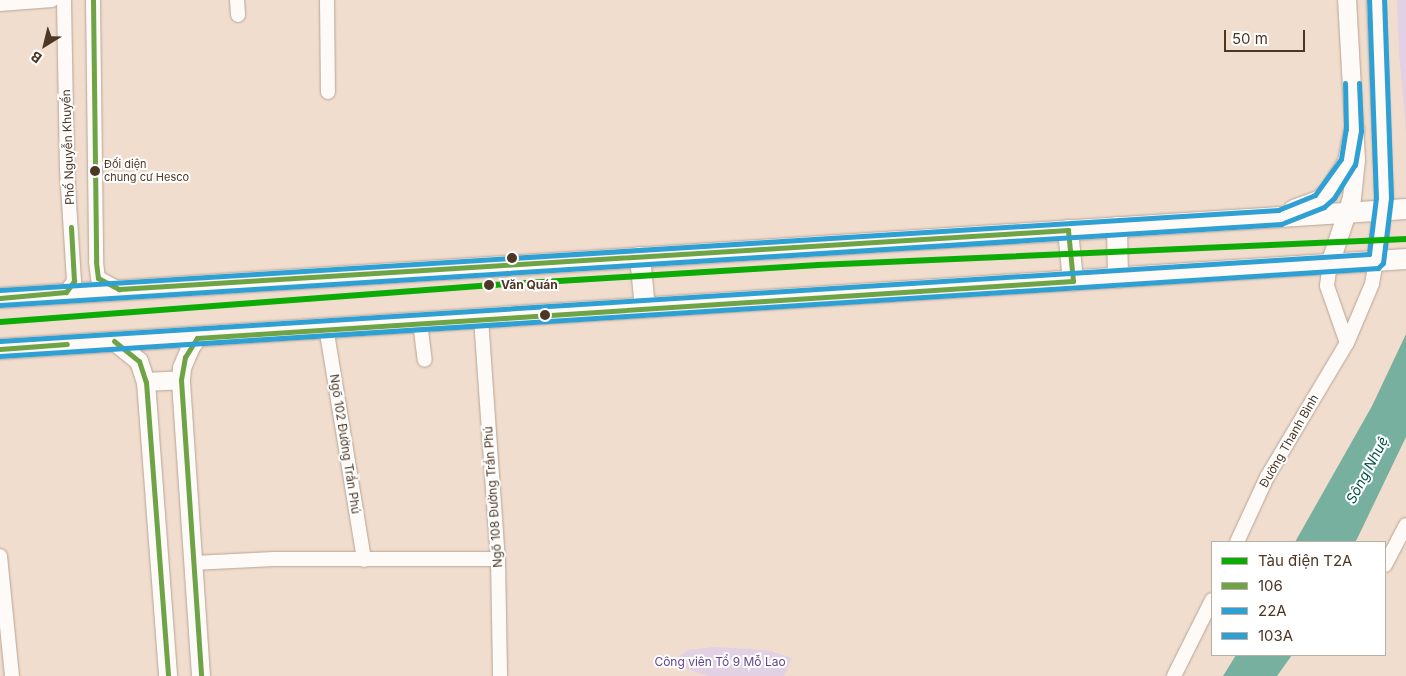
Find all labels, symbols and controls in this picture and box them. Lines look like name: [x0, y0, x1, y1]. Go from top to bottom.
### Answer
north arrow: [20, 20, 70, 70]
scale bar: [1226, 20, 1307, 52]
text: 50 m: [1232, 29, 1268, 48]
text: B: [27, 48, 45, 67]
street label: Phố Nguyễn Khuyến: [59, 89, 77, 205]
place label: Đối diện chung cư Hesco: [104, 158, 189, 184]
marker: Đối diện chung cư Hesco: [90, 166, 100, 176]
unlabelled marker: [507, 253, 517, 263]
marker: Văn Quán: [481, 277, 497, 293]
place label: Văn Quán: [501, 278, 558, 292]
unlabelled marker: [540, 310, 550, 320]
street label: Ngõ 102 Đường Trần Phú: [327, 373, 363, 515]
street label: Đường Thanh Bình: [1257, 392, 1321, 490]
street label: Ngõ 108 Đường Trần Phú: [481, 426, 505, 568]
water label: Sông Nhuệ: [1342, 434, 1392, 506]
legend: [1211, 541, 1386, 656]
text: Tàu điện T2A: [1258, 551, 1352, 570]
text: 106: [1258, 576, 1283, 595]
text: 22A: [1258, 601, 1287, 620]
text: 103A: [1258, 626, 1293, 645]
park label: Công viên Tổ 9 Mỗ Lao: [654, 655, 786, 669]

